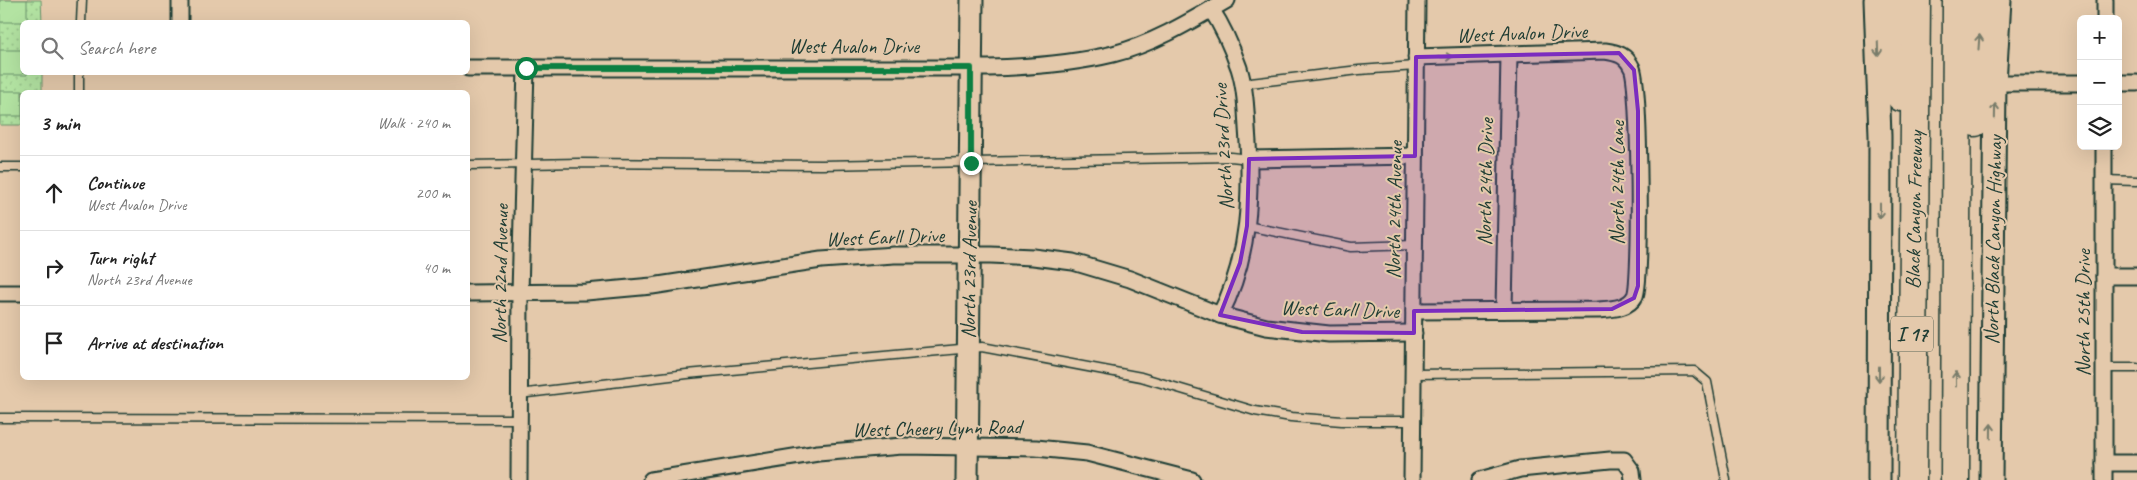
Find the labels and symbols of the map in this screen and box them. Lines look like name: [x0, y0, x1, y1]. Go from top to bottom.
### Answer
street label: West Avalon Drive: [1456, 18, 1589, 48]
street label: West Avalon Drive: [789, 33, 920, 59]
one-way arrow: [1975, 34, 1984, 50]
one-way arrow: [1873, 40, 1882, 56]
one-way arrow: [1437, 52, 1453, 61]
route start: [515, 57, 538, 80]
street label: North 23rd Drive: [1207, 82, 1239, 211]
one-way arrow: [1990, 104, 2000, 120]
street label: North 24th Drive: [1471, 117, 1499, 246]
street label: North 24th Lane: [1604, 120, 1630, 245]
street label: Black Canyon Freeway: [1900, 129, 1928, 289]
street label: North Black Canyon Highway: [1978, 133, 2008, 345]
street label: North 24th Avenue: [1380, 140, 1408, 279]
route end: [960, 152, 983, 175]
street label: North 23rd Avenue: [955, 200, 983, 339]
one-way arrow: [1875, 202, 1885, 219]
street label: North 22nd Avenue: [486, 203, 514, 344]
street label: West Earll Drive: [825, 222, 946, 252]
street label: North 25th Drive: [2070, 248, 2096, 377]
street label: West Earll Drive: [1280, 294, 1401, 324]
road number: I 17: [1891, 316, 1933, 352]
one-way arrow: [1874, 365, 1884, 381]
one-way arrow: [1951, 371, 1961, 388]
street label: West Cheery Lynn Road: [852, 413, 1025, 442]
one-way arrow: [1986, 424, 1996, 440]

